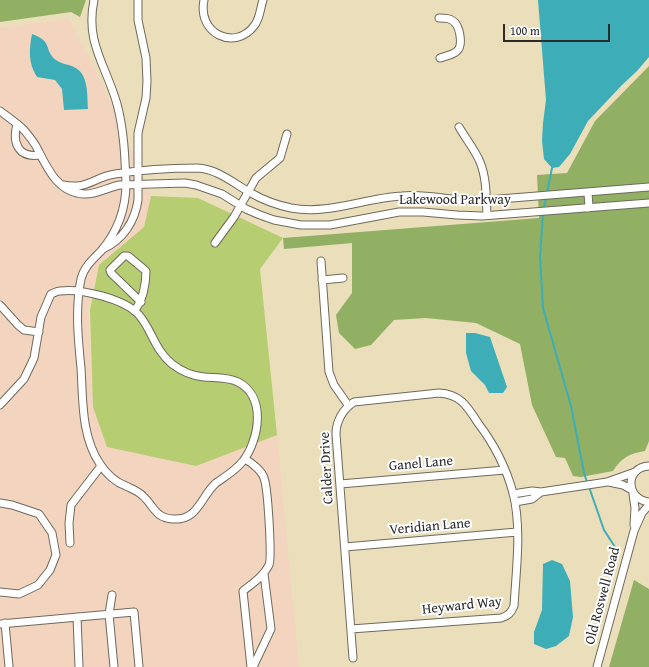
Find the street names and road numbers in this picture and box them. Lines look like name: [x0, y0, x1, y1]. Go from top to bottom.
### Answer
street label: Lakewood Parkway: [399, 192, 511, 208]
street label: Calder Drive: [317, 431, 337, 505]
street label: Ganel Lane: [388, 453, 454, 475]
street label: Veridian Lane: [389, 515, 471, 539]
street label: Old Roswell Road: [582, 545, 624, 647]
street label: Heyward Way: [421, 593, 503, 619]

